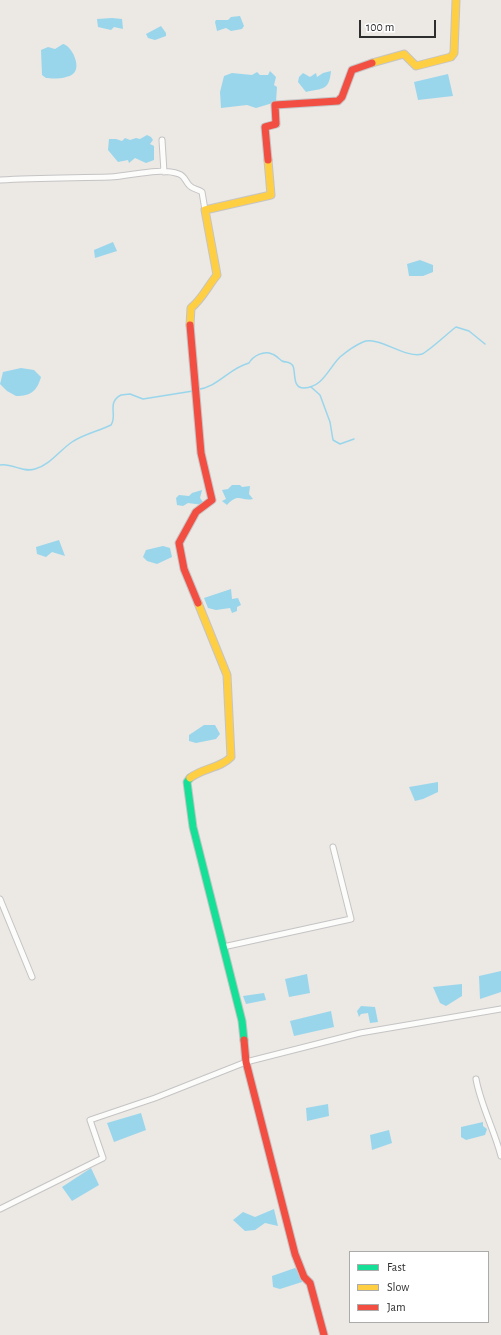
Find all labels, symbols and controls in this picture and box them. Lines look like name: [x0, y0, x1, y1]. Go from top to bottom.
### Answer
scale bar: [361, 12, 438, 38]
text: 100 m: [366, 21, 394, 33]
legend: [349, 1251, 489, 1323]
text: Fast: [387, 1261, 406, 1273]
text: Slow: [387, 1281, 409, 1293]
text: Jam: [387, 1301, 406, 1313]

